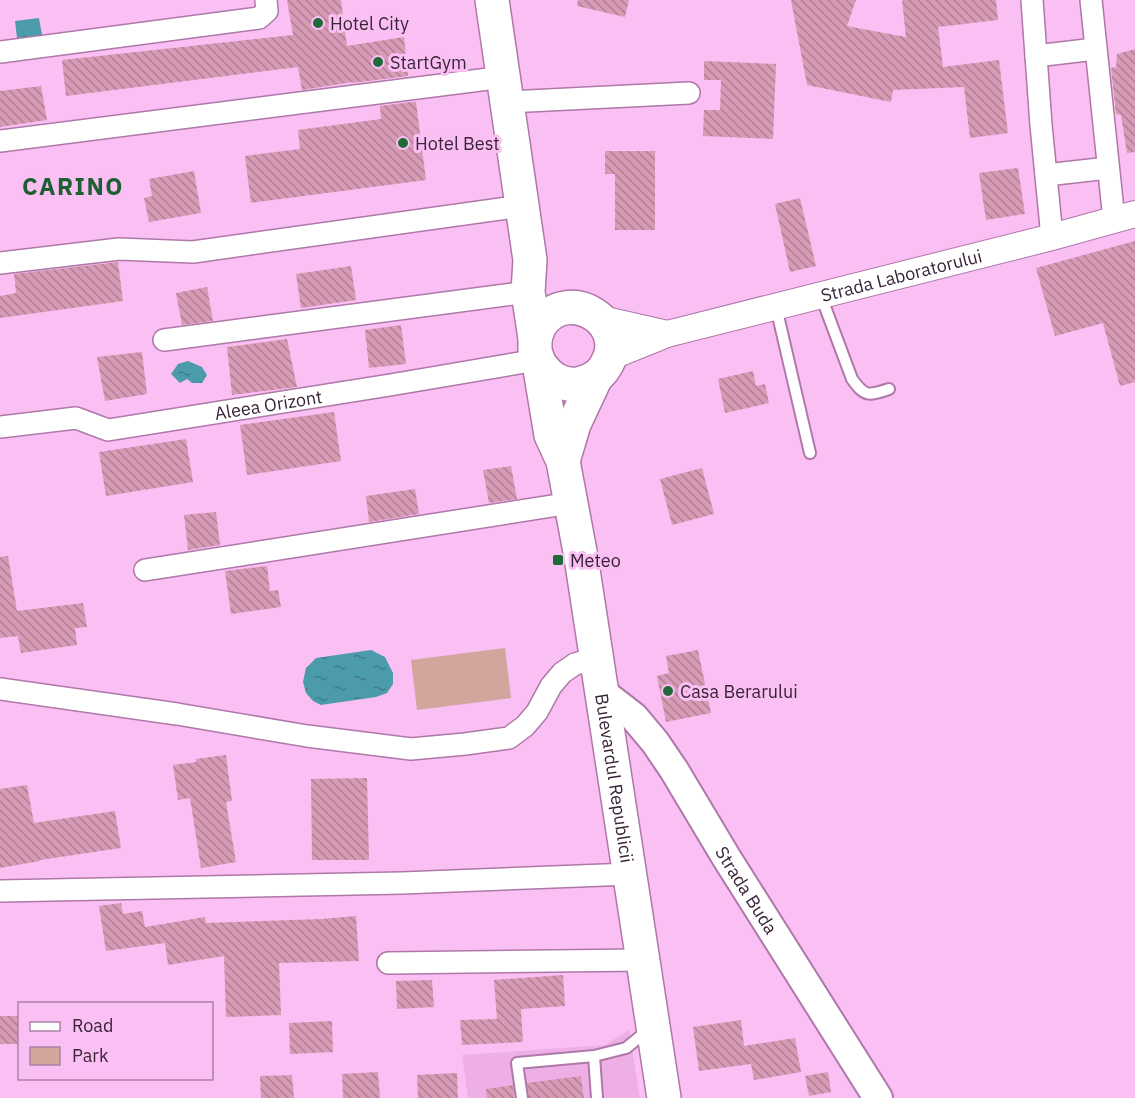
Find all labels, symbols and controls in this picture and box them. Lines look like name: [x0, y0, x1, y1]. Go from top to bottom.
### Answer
place label: Hotel City: [330, 12, 409, 35]
marker: Hotel City: [311, 16, 325, 30]
place label: StartGym: [390, 51, 467, 74]
marker: StartGym: [371, 55, 385, 69]
place label: Hotel Best: [415, 132, 500, 155]
marker: Hotel Best: [396, 136, 410, 150]
district label: CARINO: [22, 170, 124, 202]
street label: Strada Laboratorului: [818, 244, 984, 306]
street label: Aleea Orizont: [213, 384, 324, 424]
place label: Meteo: [570, 549, 621, 572]
marker: Meteo: [551, 553, 565, 567]
place label: Casa Berarului: [680, 680, 798, 703]
marker: Casa Berarului: [661, 684, 675, 698]
street label: Bulevardul Republicii: [591, 692, 639, 864]
street label: Strada Buda: [711, 842, 783, 938]
legend: [18, 1002, 213, 1080]
text: Road: [72, 1014, 113, 1037]
text: Park: [72, 1044, 109, 1067]

